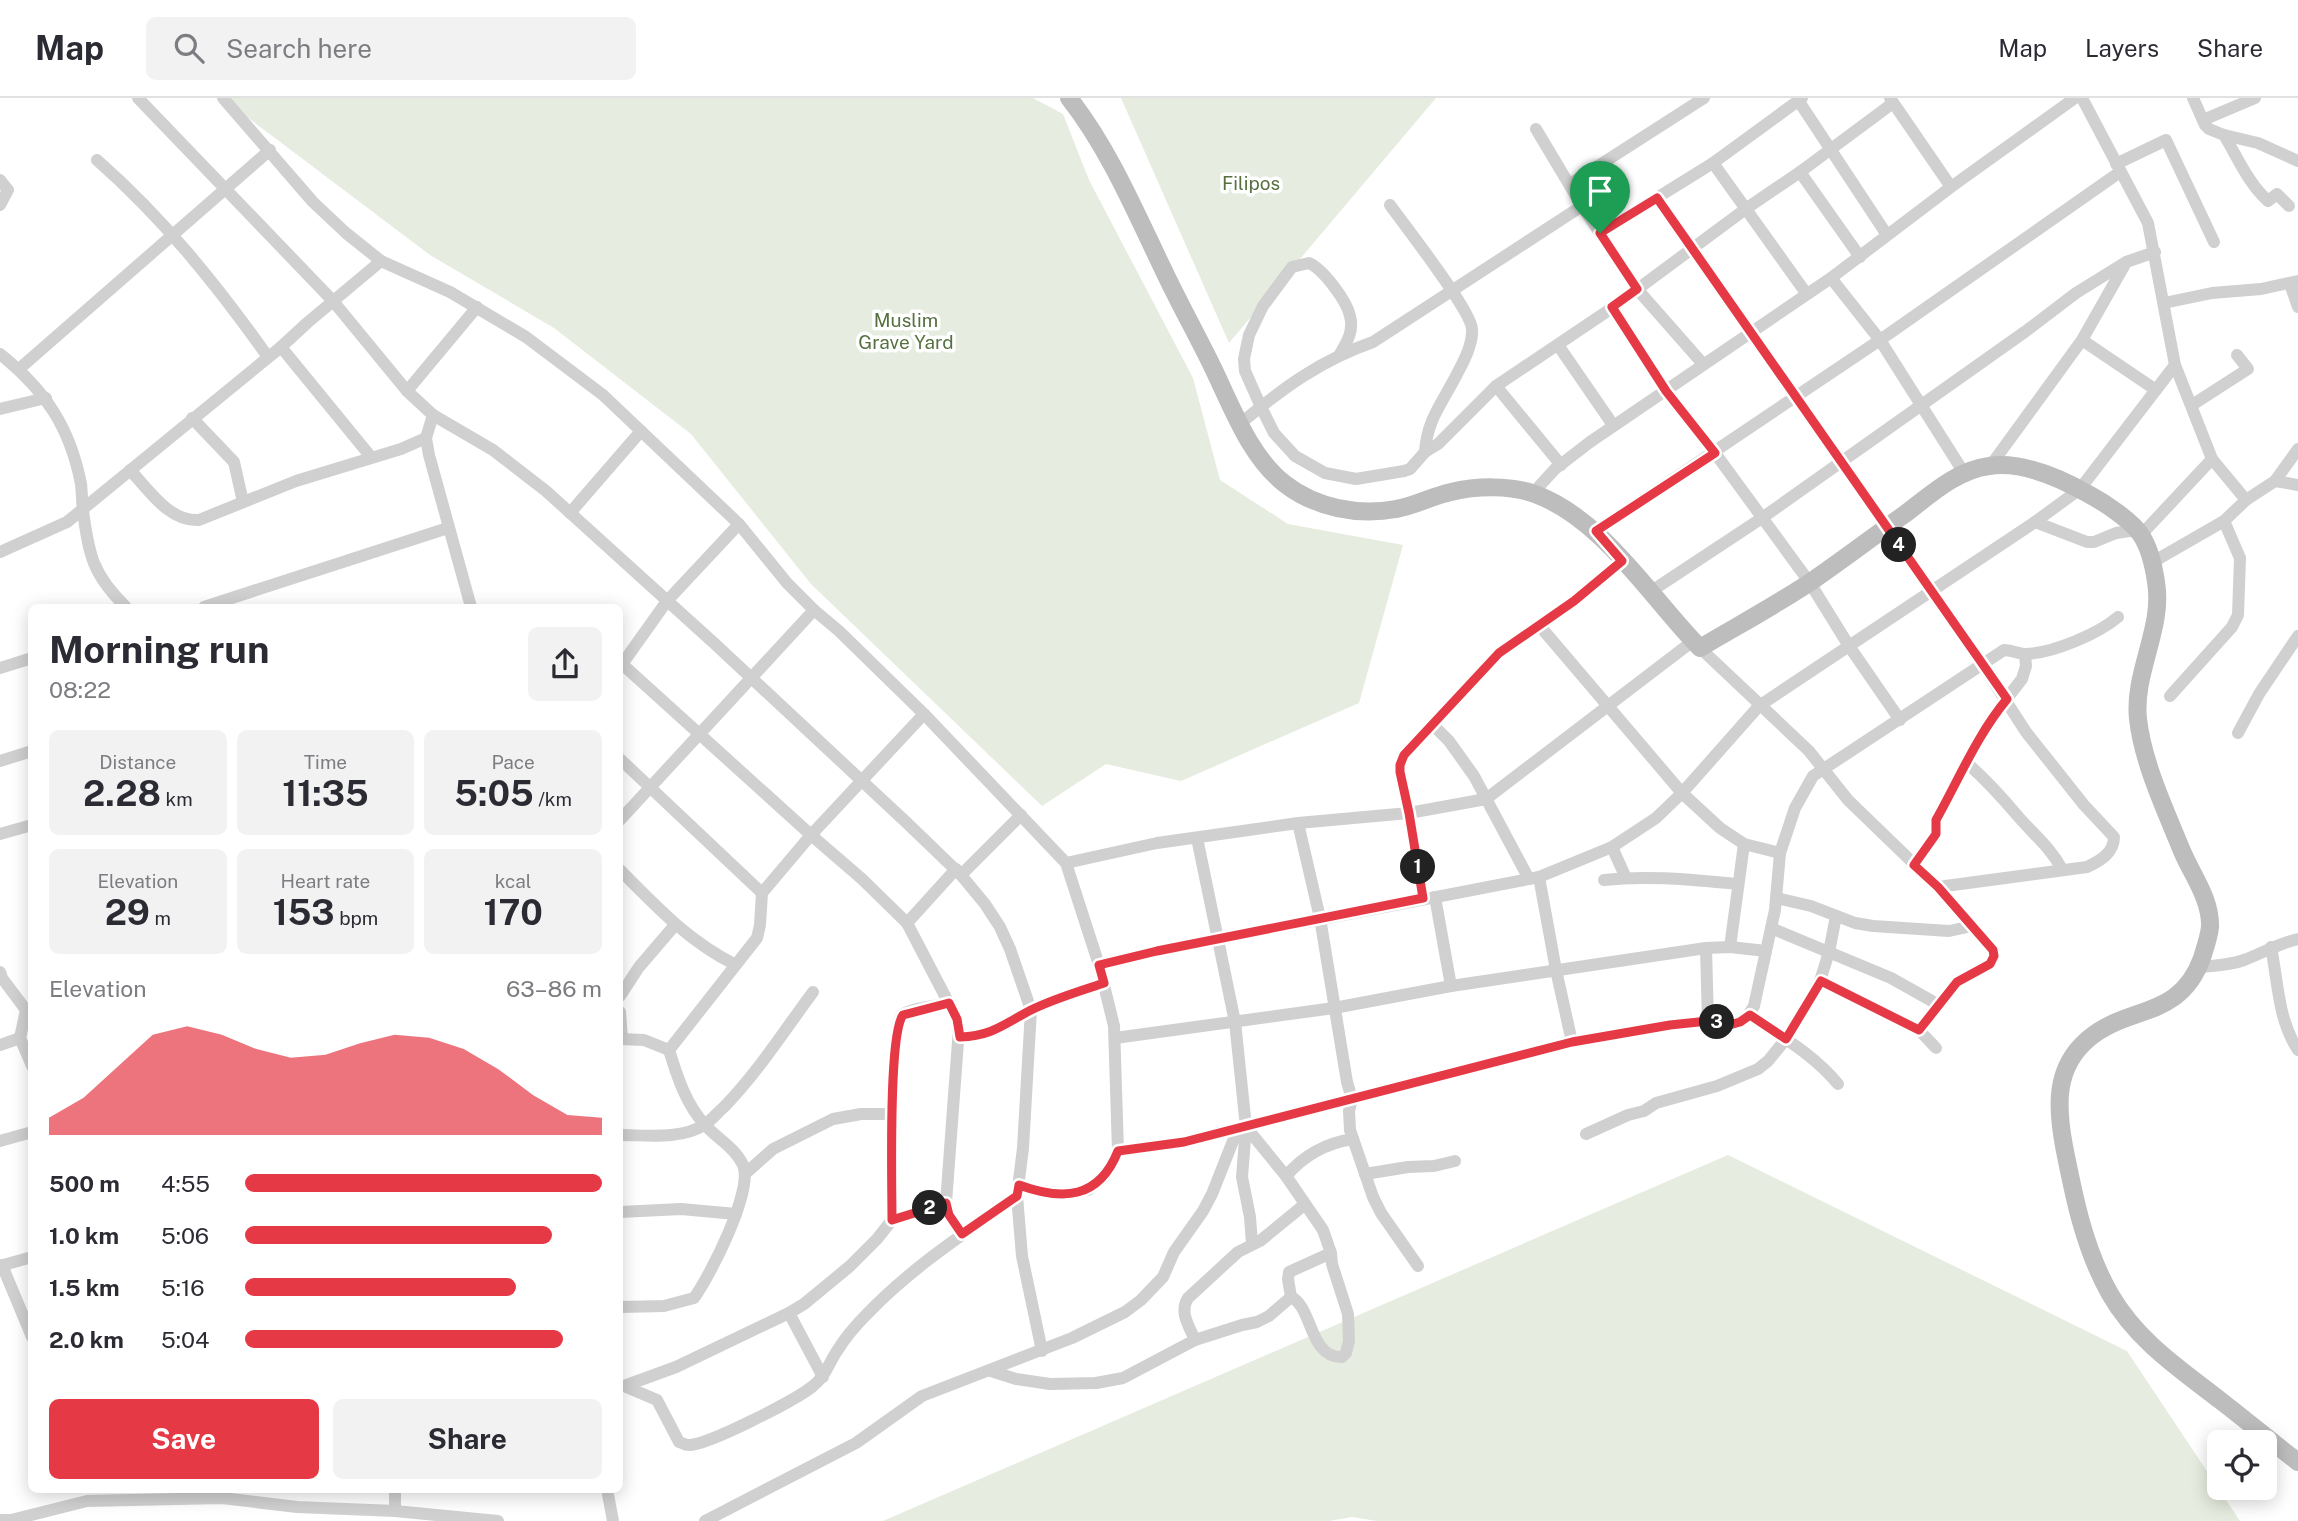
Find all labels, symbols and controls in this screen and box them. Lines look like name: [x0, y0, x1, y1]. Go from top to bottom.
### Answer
search box: [146, 17, 636, 80]
text: Map: [35, 29, 104, 67]
icon: search: [170, 29, 208, 67]
text: Search here: [226, 33, 372, 64]
text: Map: [1998, 34, 2047, 62]
text: Layers: [2085, 34, 2159, 62]
text: Share: [2197, 34, 2263, 62]
pin: [1570, 161, 1630, 233]
park label: Filipos: [1222, 172, 1280, 194]
icon: arrive: [1581, 172, 1619, 210]
park label: Muslim Grave Yard: [858, 309, 954, 353]
pin: 4: [1882, 528, 1916, 562]
text: 4: [1892, 533, 1905, 555]
text: Morning run: [49, 627, 270, 672]
button: share: [528, 627, 602, 701]
text: 08:22: [49, 676, 111, 703]
text: Distance: [99, 751, 176, 773]
text: Time: [304, 751, 347, 773]
text: Pace: [491, 751, 535, 773]
text: 2.28: [83, 773, 161, 814]
text: 11:35: [282, 773, 369, 814]
text: 5:05: [454, 773, 534, 814]
text: km: [161, 788, 193, 810]
text: /km: [534, 788, 572, 810]
pin: 1: [1400, 850, 1436, 884]
text: 1: [1413, 855, 1422, 877]
text: Elevation: [98, 870, 178, 892]
text: Heart rate: [281, 870, 370, 892]
text: kcal: [495, 870, 532, 892]
text: 29: [105, 892, 150, 933]
text: 153: [273, 892, 335, 933]
text: 170: [484, 892, 543, 933]
text: m: [150, 907, 171, 929]
text: bpm: [335, 907, 378, 929]
text: Elevation: [49, 975, 147, 1002]
text: 63–86 m: [506, 975, 602, 1002]
pin: 3: [1700, 1004, 1734, 1040]
text: 3: [1710, 1010, 1723, 1032]
text: 500 m: [49, 1170, 120, 1197]
text: 4:55: [161, 1170, 210, 1197]
pin: 2: [912, 1190, 948, 1226]
text: 2: [923, 1196, 936, 1218]
text: 1.0 km: [49, 1222, 119, 1249]
text: 5:06: [161, 1222, 209, 1249]
text: 1.5 km: [49, 1274, 120, 1301]
text: 5:16: [161, 1274, 205, 1301]
text: 2.0 km: [49, 1326, 124, 1353]
text: 5:04: [161, 1326, 209, 1353]
button: Save: [49, 1399, 319, 1479]
button: Share: [333, 1399, 602, 1479]
map controls: [2207, 1430, 2277, 1500]
button: locate: [2207, 1430, 2277, 1500]

